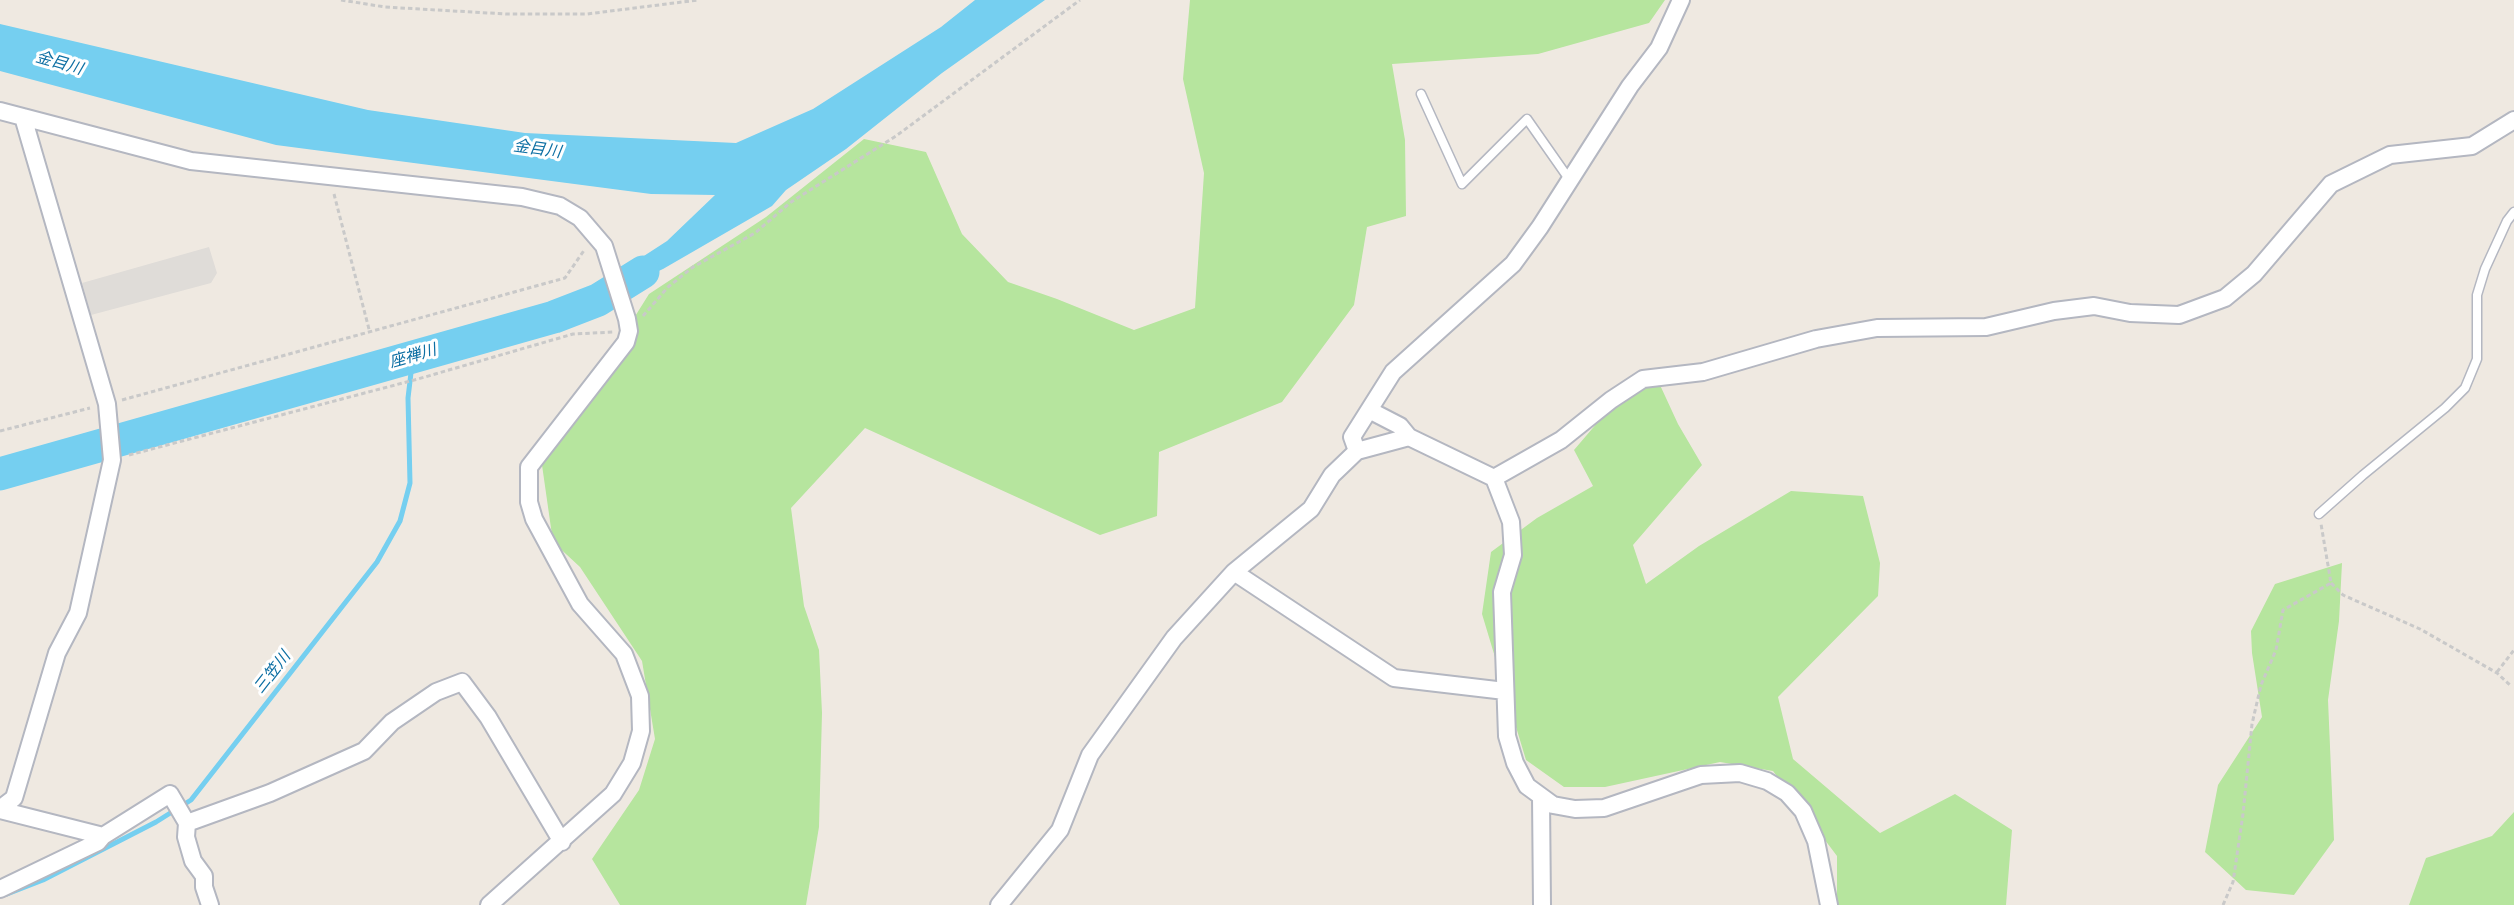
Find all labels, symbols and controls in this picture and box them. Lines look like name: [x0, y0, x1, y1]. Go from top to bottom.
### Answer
water label: 金目川: [33, 48, 85, 80]
water label: 金目川: [512, 137, 562, 163]
water label: 座禅川: [387, 341, 439, 373]
water label: 三笠川: [251, 648, 295, 698]

